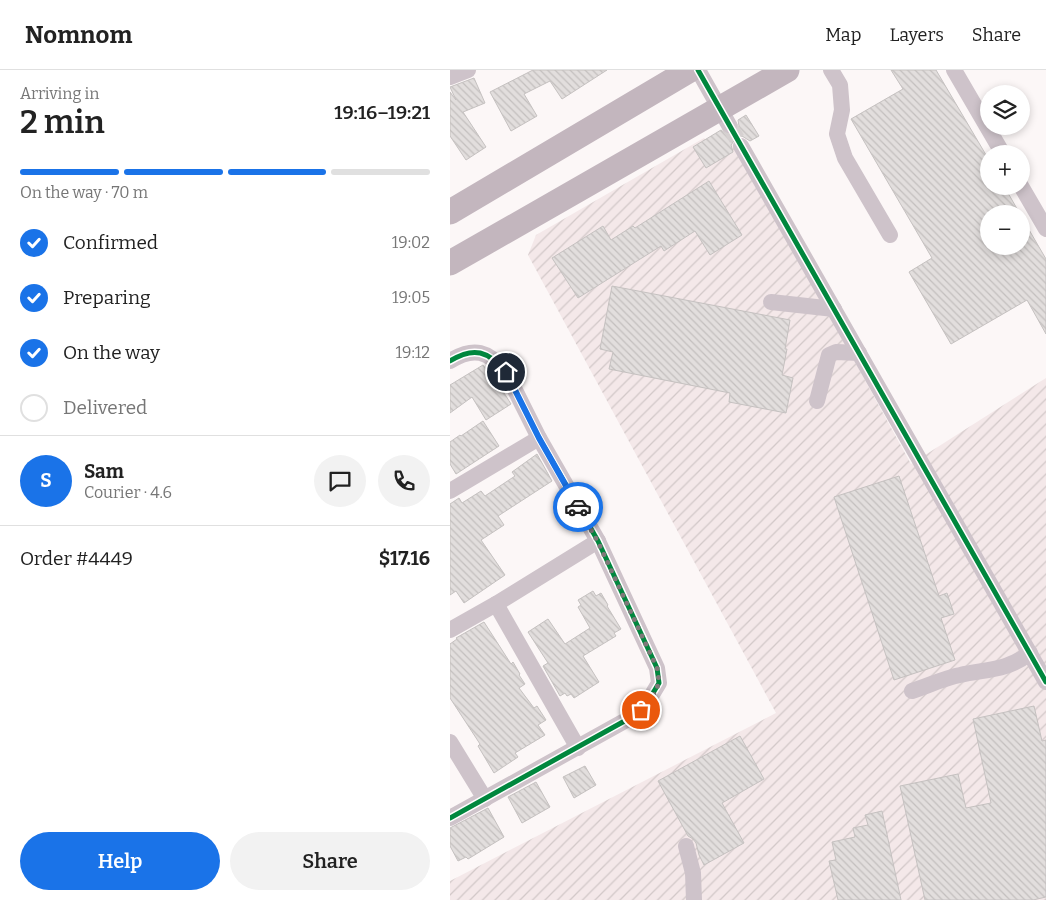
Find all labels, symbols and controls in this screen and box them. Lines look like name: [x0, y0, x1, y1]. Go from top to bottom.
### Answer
text: Nomnom: [25, 21, 132, 49]
text: Map: [825, 24, 861, 46]
text: Layers: [889, 24, 944, 46]
text: Share: [972, 24, 1021, 46]
text: Arriving in: [20, 84, 99, 103]
map controls: [980, 85, 1030, 255]
button: layers: [980, 85, 1030, 135]
text: 19:16–19:21: [334, 101, 430, 124]
text: 2 min: [20, 103, 105, 141]
button: +: [980, 145, 1030, 195]
text: On the way · 70 m: [20, 183, 148, 202]
button: −: [980, 205, 1030, 255]
icon: check: [20, 229, 48, 257]
text: Confirmed: [63, 231, 158, 254]
text: 19:02: [392, 233, 430, 252]
icon: check: [20, 284, 48, 312]
text: Preparing: [63, 286, 151, 309]
text: 19:05: [392, 288, 430, 307]
icon: check: [20, 339, 48, 367]
text: On the way: [63, 341, 160, 364]
text: 19:12: [396, 343, 430, 362]
pin: [485, 351, 527, 393]
icon: home: [492, 358, 520, 386]
text: Delivered: [63, 396, 147, 419]
button: chat: [314, 455, 366, 507]
button: phone: [378, 455, 430, 507]
text: Sam: [84, 460, 124, 483]
text: S: [40, 469, 52, 492]
courier: [553, 482, 603, 532]
text: Courier · 4.6: [84, 483, 172, 502]
icon: car: [564, 493, 592, 521]
text: Order #4449: [20, 547, 133, 570]
text: $17.16: [379, 547, 430, 570]
pin: [620, 689, 662, 731]
icon: bag: [627, 696, 655, 724]
button: Help: [20, 832, 220, 890]
button: Share: [230, 832, 430, 890]

